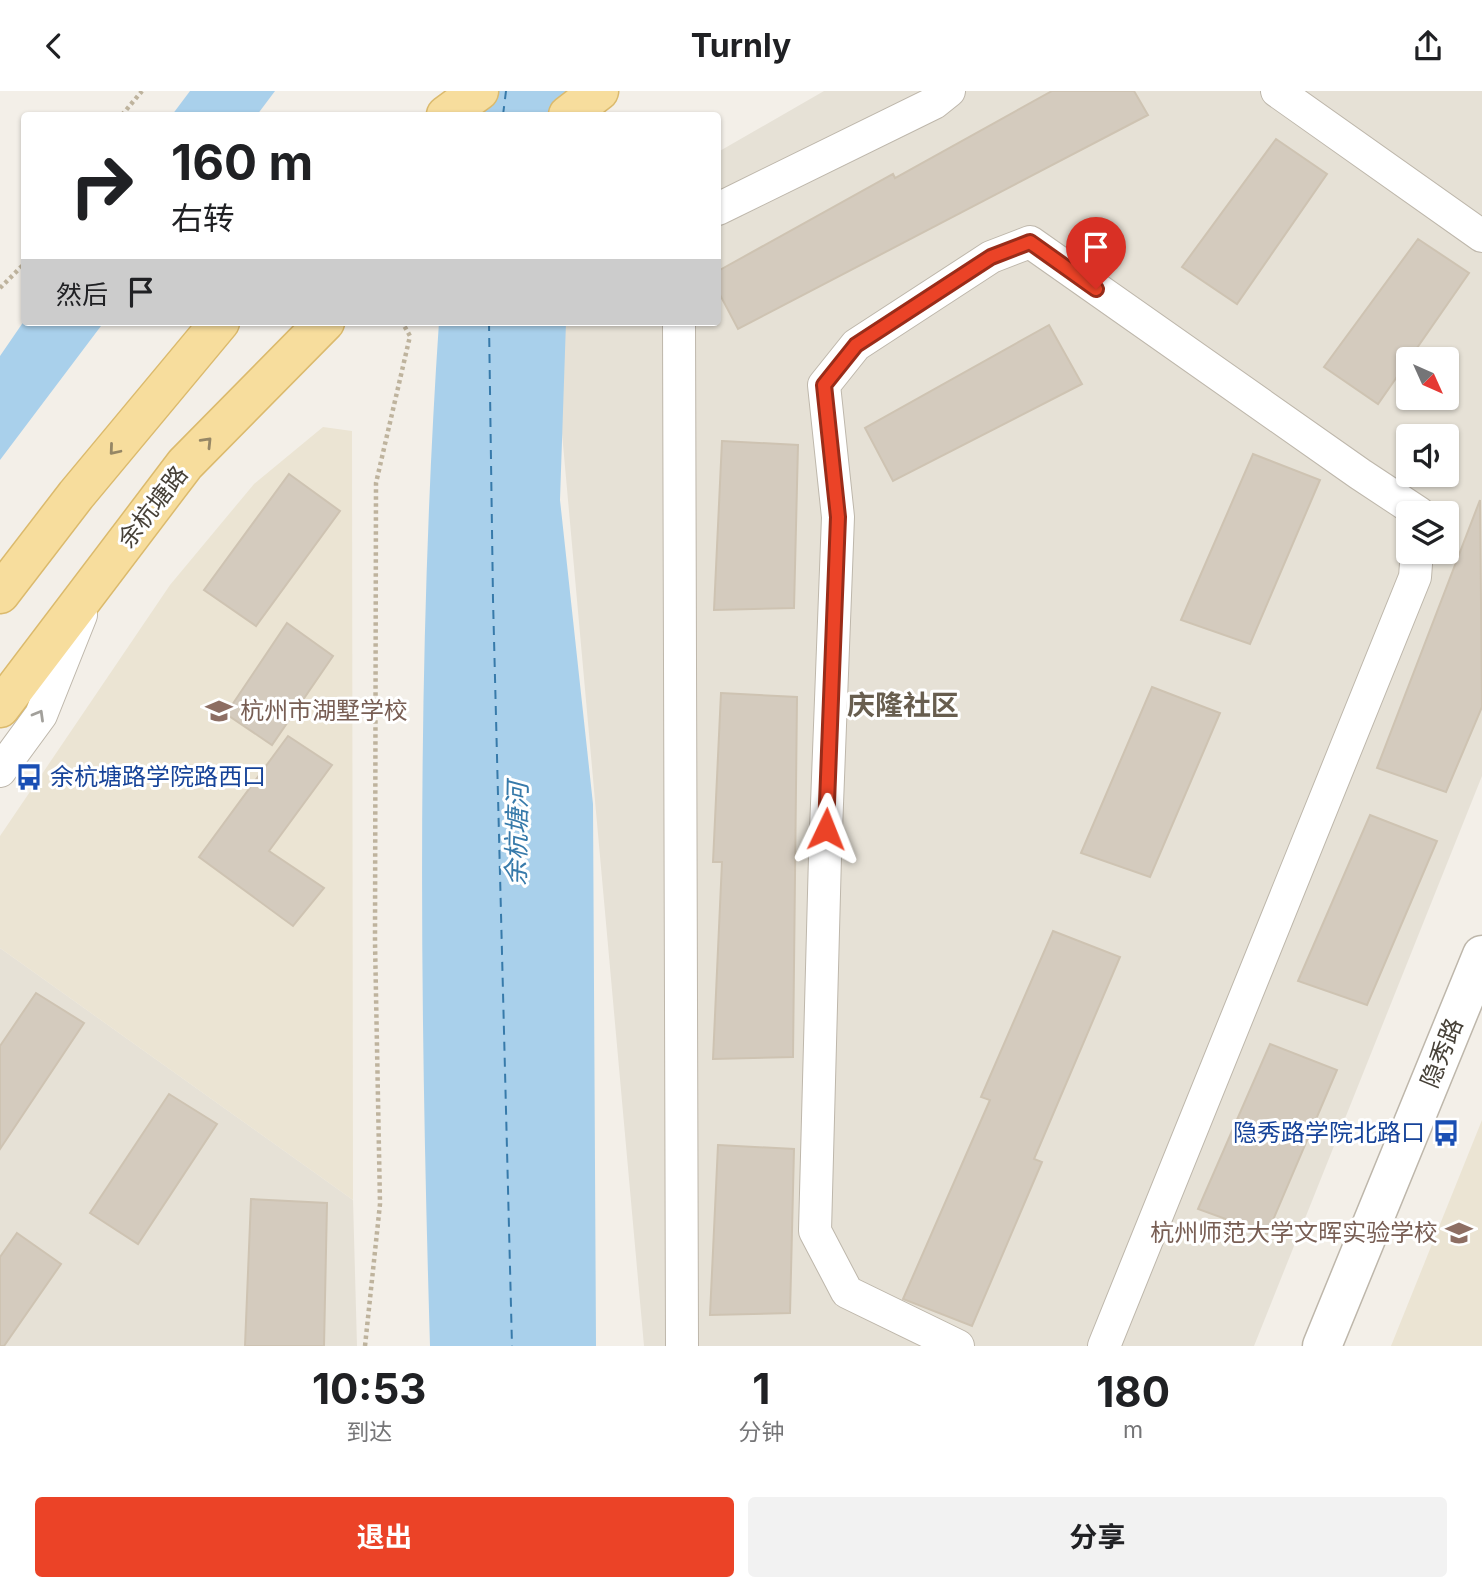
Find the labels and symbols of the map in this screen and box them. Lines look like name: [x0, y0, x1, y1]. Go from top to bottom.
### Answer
pin: [1066, 217, 1126, 289]
north arrow: [1396, 347, 1460, 409]
one-way arrow: [199, 437, 212, 450]
one-way arrow: [110, 441, 122, 454]
street label: 余杭塘路: [112, 460, 194, 553]
district label: 庆隆社区: [847, 688, 959, 722]
school or university icon: 杭州市湖墅学校: [204, 696, 234, 726]
place label: 杭州市湖墅学校: [240, 696, 408, 725]
one-way arrow: [31, 710, 44, 723]
bus stop icon: 余杭塘路学院路西口: [14, 762, 44, 792]
place label: 余杭塘路学院路西口: [50, 762, 266, 791]
water label: 余杭塘河: [500, 777, 533, 886]
position arrow: [789, 792, 863, 866]
street label: 隐秀路: [1415, 1014, 1468, 1092]
place label: 隐秀路学院北路口: [1233, 1118, 1425, 1147]
bus stop icon: 隐秀路学院北路口: [1431, 1118, 1461, 1148]
place label: 杭州师范大学文晖实验学校: [1150, 1218, 1438, 1247]
school or university icon: 杭州师范大学文晖实验学校: [1444, 1218, 1474, 1248]

